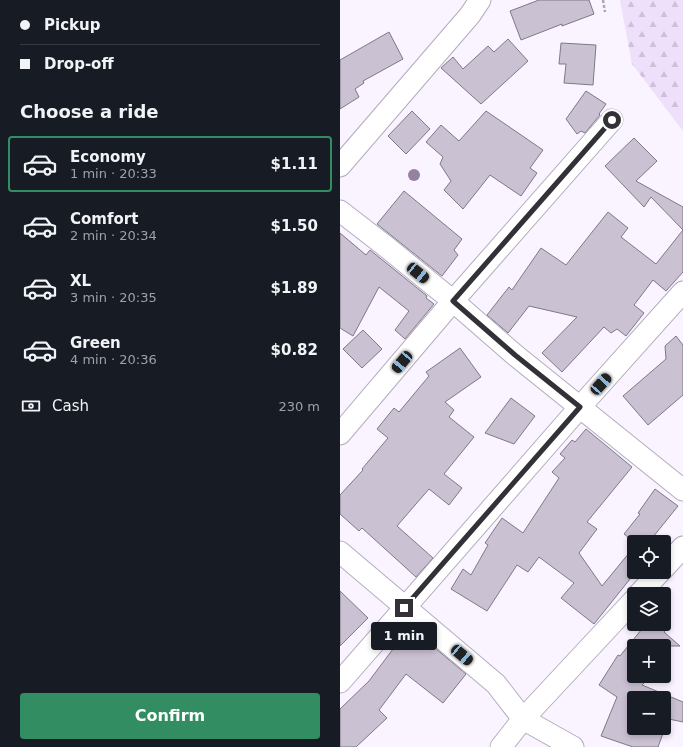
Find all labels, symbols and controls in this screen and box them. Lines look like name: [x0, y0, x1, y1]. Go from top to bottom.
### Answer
text: Pickup: [44, 16, 100, 34]
text: Drop-off: [44, 55, 114, 73]
text: Choose a ride: [20, 101, 159, 122]
route start: [603, 111, 621, 129]
icon: car: [22, 146, 58, 182]
text: Economy: [70, 148, 146, 166]
text: $1.11: [271, 155, 318, 173]
text: 1 min · 20:33: [70, 166, 157, 181]
icon: car: [22, 208, 58, 244]
text: Comfort: [70, 210, 138, 228]
text: $1.50: [271, 217, 318, 235]
text: 2 min · 20:34: [70, 228, 157, 243]
car: [405, 261, 431, 285]
icon: car: [22, 270, 58, 306]
text: XL: [70, 272, 91, 290]
text: $1.89: [271, 279, 318, 297]
text: 3 min · 20:35: [70, 290, 157, 305]
icon: car: [22, 332, 58, 368]
text: Green: [70, 334, 121, 352]
text: $0.82: [271, 341, 318, 359]
car: [390, 349, 414, 375]
text: 4 min · 20:36: [70, 352, 157, 367]
car: [589, 371, 613, 397]
icon: cash: [20, 395, 42, 417]
text: Cash: [52, 397, 89, 415]
text: 230 m: [278, 399, 320, 414]
map controls: [627, 535, 671, 735]
button: locate: [627, 535, 671, 579]
button: layers: [627, 587, 671, 631]
route end: [395, 599, 413, 617]
callout: 1 min: [371, 622, 437, 650]
text: 1 min: [384, 628, 424, 643]
button: +: [627, 639, 671, 683]
car: [449, 643, 475, 667]
button: −: [627, 691, 671, 735]
button: Confirm: [20, 693, 320, 739]

